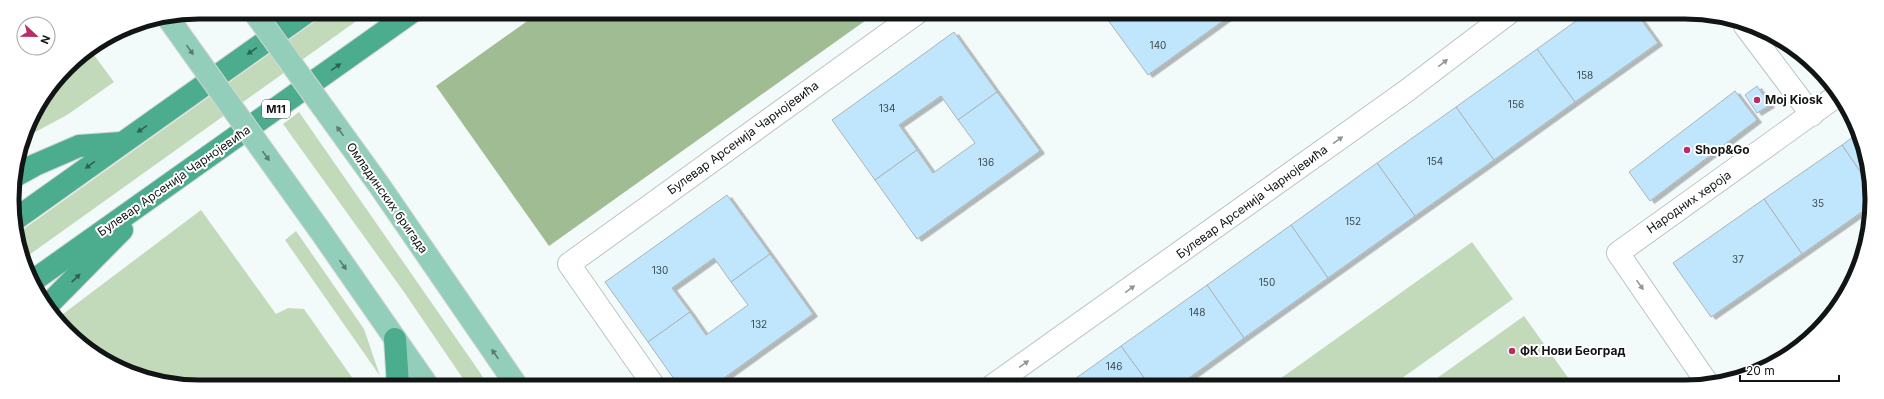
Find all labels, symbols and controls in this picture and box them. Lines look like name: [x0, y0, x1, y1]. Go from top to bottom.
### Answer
north arrow: [16, 16, 56, 56]
text: N: [37, 33, 53, 46]
house number: 140: [1150, 39, 1166, 51]
one-way arrow: [186, 45, 194, 55]
one-way arrow: [247, 47, 258, 55]
one-way arrow: [1438, 59, 1449, 67]
one-way arrow: [331, 63, 341, 71]
house number: 158: [1577, 69, 1593, 81]
street label: Булевар Арсенија Чарнојевића: [664, 78, 821, 197]
place label: Moj Kiosk: [1765, 92, 1823, 107]
marker: Moj Kiosk: [1752, 95, 1762, 105]
house number: 156: [1508, 98, 1524, 110]
road number: M11: [262, 100, 290, 118]
house number: 134: [879, 102, 895, 114]
street label: Булевар Арсенија Чарнојевића: [94, 122, 253, 239]
one-way arrow: [137, 125, 147, 133]
one-way arrow: [336, 126, 344, 136]
one-way arrow: [1333, 136, 1344, 144]
street label: Омладинских бригада: [343, 139, 431, 256]
street label: Булевар Арсенија Чарнојевића: [1173, 142, 1330, 261]
place label: Shop&Go: [1695, 142, 1750, 157]
marker: Shop&Go: [1682, 145, 1692, 155]
one-way arrow: [262, 150, 270, 161]
house number: 154: [1427, 155, 1443, 167]
house number: 136: [978, 156, 994, 168]
one-way arrow: [84, 161, 95, 170]
street label: Народних хероја: [1644, 167, 1734, 236]
house number: 35: [1812, 197, 1824, 209]
house number: 152: [1345, 215, 1361, 227]
house number: 37: [1732, 253, 1744, 265]
one-way arrow: [339, 259, 347, 270]
house number: 130: [652, 264, 668, 276]
one-way arrow: [71, 273, 81, 283]
house number: 150: [1259, 276, 1275, 288]
one-way arrow: [1636, 280, 1644, 290]
one-way arrow: [1125, 285, 1135, 293]
house number: 148: [1189, 306, 1205, 318]
house number: 132: [751, 318, 767, 330]
place label: ФК Нови Београд: [1520, 343, 1626, 358]
marker: ФК Нови Београд: [1507, 346, 1517, 356]
one-way arrow: [491, 348, 499, 359]
scale bar: [1740, 357, 1839, 383]
one-way arrow: [1018, 360, 1029, 368]
house number: 146: [1106, 360, 1122, 372]
text: 20 m: [1746, 363, 1775, 378]

